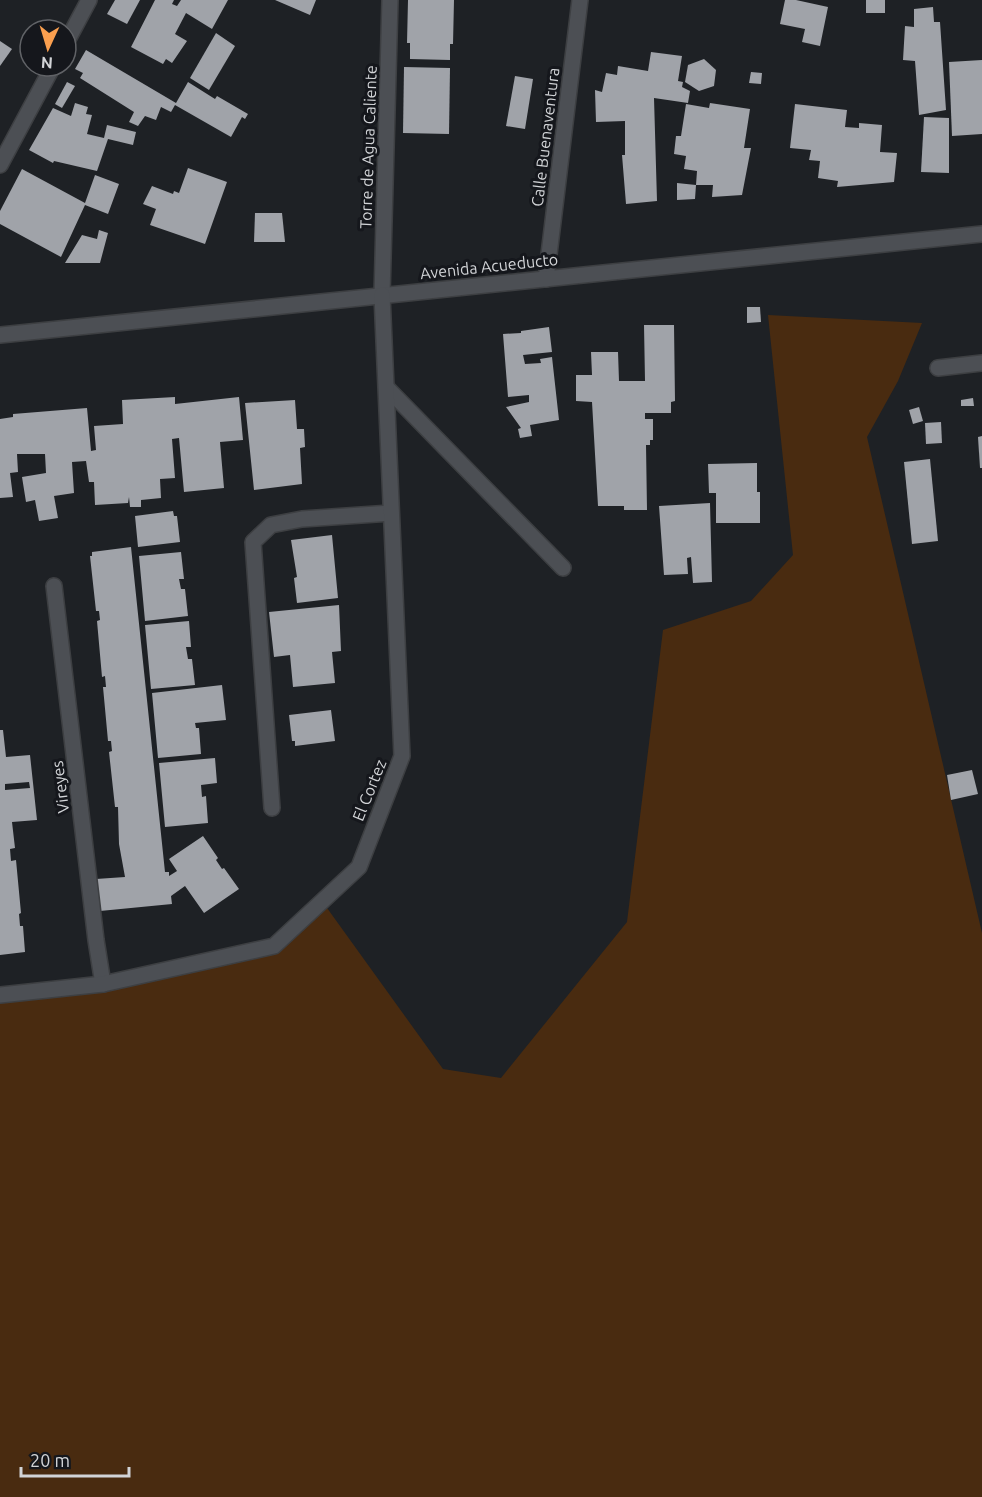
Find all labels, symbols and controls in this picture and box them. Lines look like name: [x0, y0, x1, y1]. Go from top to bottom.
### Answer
north arrow: [18, 18, 78, 78]
text: N: [40, 54, 54, 72]
street label: Torre de Agua Caliente: [356, 65, 380, 229]
street label: Calle Buenaventura: [528, 67, 562, 207]
street label: Avenida Acueducto: [419, 250, 559, 282]
street label: El Cortez: [349, 757, 389, 823]
street label: Vireyes: [48, 760, 72, 814]
scale bar: [21, 1440, 129, 1478]
text: 20 m: [30, 1450, 70, 1470]

